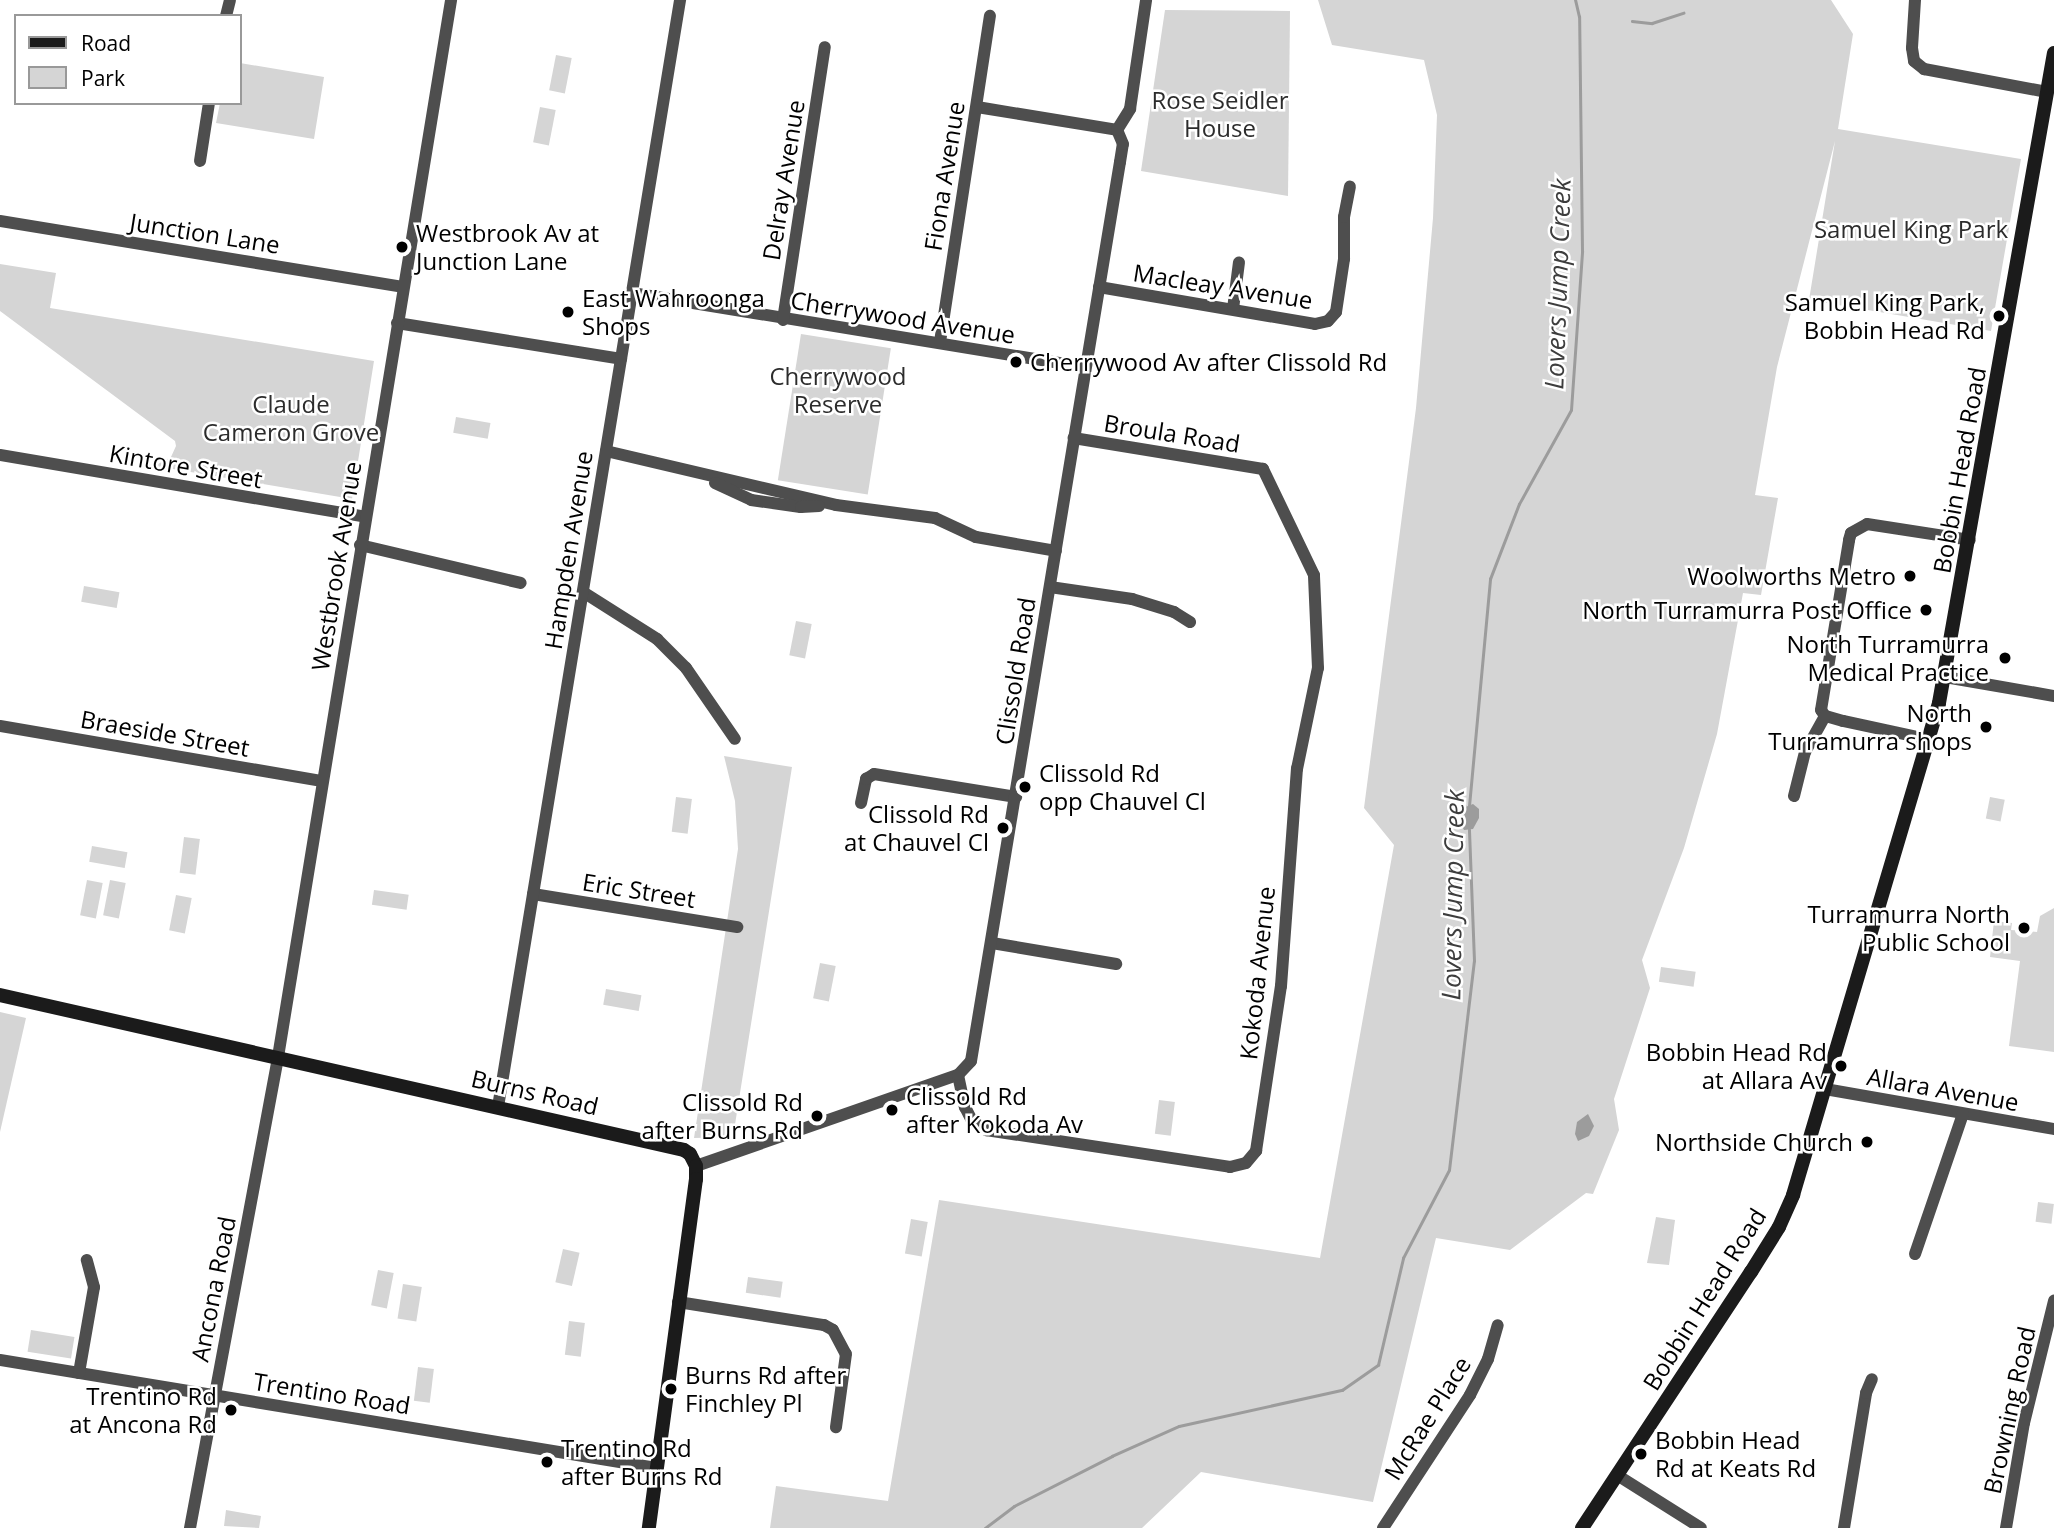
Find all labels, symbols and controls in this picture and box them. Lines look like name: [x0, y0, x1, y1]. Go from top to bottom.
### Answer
legend: [14, 14, 242, 105]
text: Road: [81, 29, 131, 57]
text: Park: [81, 64, 125, 92]
park label: Rose Seidler House: [1151, 86, 1289, 142]
street label: Delray Avenue: [756, 98, 810, 262]
street label: Fiona Avenue: [918, 99, 970, 253]
water label: Lovers Jump Creek: [1539, 178, 1577, 390]
street label: Junction Lane: [128, 207, 282, 259]
park label: Samuel King Park: [1814, 215, 2008, 243]
place label: Westbrook Av at Junction Lane: [416, 219, 599, 275]
marker: Westbrook Av at Junction Lane: [394, 239, 410, 255]
street label: Macleay Avenue: [1131, 258, 1315, 314]
place label: East Wahroonga Shops: [582, 284, 765, 340]
street label: Cherrywood Avenue: [789, 285, 1017, 349]
place label: Samuel King Park, Bobbin Head Rd: [1785, 288, 1985, 344]
marker: East Wahroonga Shops: [560, 304, 576, 320]
marker: Samuel King Park, Bobbin Head Rd: [1991, 308, 2007, 324]
place label: Cherrywood Av after Clissold Rd: [1030, 348, 1387, 376]
marker: Cherrywood Av after Clissold Rd: [1008, 354, 1024, 370]
park label: Cherrywood Reserve: [769, 362, 907, 418]
street label: Bobbin Head Road: [1927, 365, 1991, 575]
park label: Claude Cameron Grove: [203, 390, 379, 446]
street label: Broula Road: [1102, 408, 1242, 458]
street label: Kintore Street: [107, 438, 265, 494]
street label: Hampden Avenue: [538, 449, 598, 651]
street label: Westbrook Avenue: [305, 459, 367, 673]
place label: Woolworths Metro: [1687, 562, 1896, 590]
marker: Woolworths Metro: [1902, 568, 1918, 584]
street label: Clissold Road: [989, 595, 1041, 747]
place label: North Turramurra Post Office: [1582, 596, 1912, 624]
marker: North Turramurra Post Office: [1918, 602, 1934, 618]
place label: North Turramurra Medical Practice: [1786, 630, 1989, 686]
marker: North Turramurra Medical Practice: [1995, 648, 2015, 668]
place label: North Turramurra shops: [1768, 699, 1972, 755]
street label: Braeside Street: [78, 704, 252, 762]
marker: North Turramurra shops: [1978, 719, 1994, 735]
place label: Clissold Rd opp Chauvel Cl: [1039, 759, 1206, 815]
marker: Clissold Rd opp Chauvel Cl: [1017, 779, 1033, 795]
water label: Lovers Jump Creek: [1436, 789, 1470, 1001]
place label: Clissold Rd at Chauvel Cl: [844, 800, 989, 856]
marker: Clissold Rd at Chauvel Cl: [995, 820, 1011, 836]
street label: Eric Street: [580, 867, 698, 913]
street label: Kokoda Avenue: [1234, 885, 1280, 1061]
place label: Turramurra North Public School: [1807, 900, 2010, 956]
marker: Turramurra North Public School: [2016, 920, 2032, 936]
place label: Bobbin Head Rd at Allara Av: [1646, 1038, 1827, 1094]
marker: Bobbin Head Rd at Allara Av: [1833, 1058, 1849, 1074]
street label: Allara Avenue: [1865, 1061, 2021, 1117]
street label: Burns Road: [469, 1063, 601, 1121]
place label: Clissold Rd after Kokoda Av: [906, 1082, 1083, 1138]
place label: Clissold Rd after Burns Rd: [642, 1088, 803, 1144]
marker: Clissold Rd after Kokoda Av: [884, 1102, 900, 1118]
marker: Clissold Rd after Burns Rd: [809, 1108, 825, 1124]
place label: Northside Church: [1655, 1128, 1853, 1156]
marker: Northside Church: [1859, 1134, 1875, 1150]
street label: Bobbin Head Road: [1636, 1203, 1772, 1395]
street label: Ancona Road: [185, 1214, 241, 1364]
street label: Browning Road: [1977, 1324, 2041, 1496]
street label: McRae Place: [1378, 1351, 1476, 1485]
place label: Burns Rd after Finchley Pl: [685, 1361, 846, 1417]
street label: Trentino Road: [251, 1366, 413, 1420]
marker: Burns Rd after Finchley Pl: [663, 1381, 679, 1397]
place label: Trentino Rd at Ancona Rd: [69, 1382, 217, 1438]
marker: Trentino Rd at Ancona Rd: [223, 1402, 239, 1418]
place label: Bobbin Head Rd at Keats Rd: [1655, 1426, 1816, 1482]
place label: Trentino Rd after Burns Rd: [561, 1434, 722, 1490]
marker: Bobbin Head Rd at Keats Rd: [1633, 1446, 1649, 1462]
marker: Trentino Rd after Burns Rd: [539, 1454, 555, 1470]

